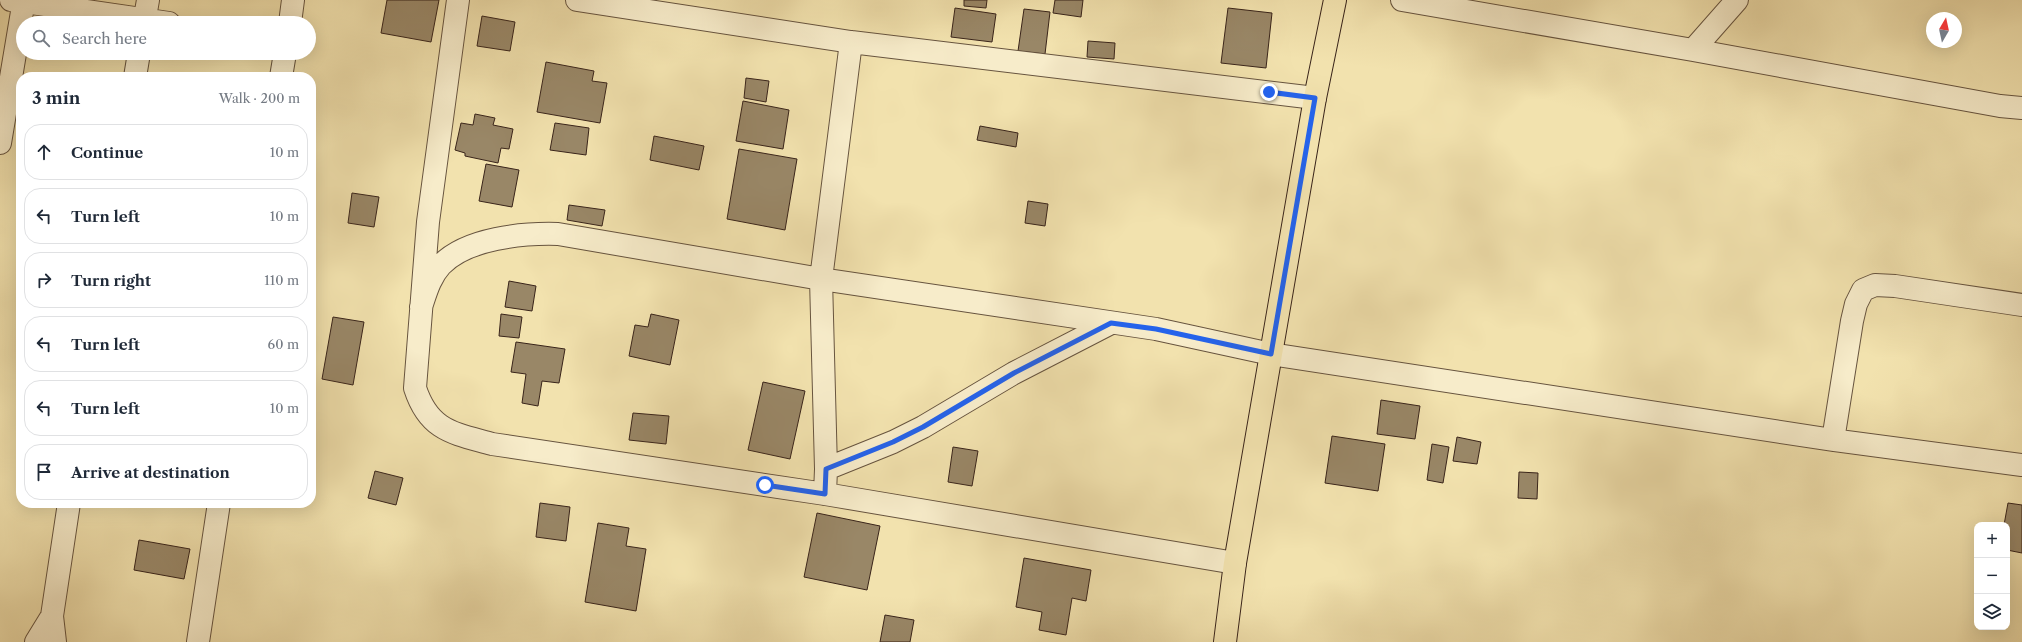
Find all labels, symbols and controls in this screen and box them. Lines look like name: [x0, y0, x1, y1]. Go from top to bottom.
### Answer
north arrow: [1926, 12, 1962, 48]
search box: [16, 16, 316, 60]
icon: search: [30, 27, 52, 49]
text: Search here: [62, 29, 147, 48]
route end: [1260, 83, 1278, 101]
text: 3 min: [32, 88, 81, 108]
text: Walk · 200 m: [219, 90, 300, 106]
icon: ahead: [33, 141, 55, 163]
text: Continue: [71, 143, 143, 162]
text: 10 m: [270, 144, 299, 160]
icon: left: [33, 205, 55, 227]
text: Turn left: [71, 207, 140, 226]
text: 10 m: [270, 208, 299, 224]
icon: right: [33, 269, 55, 291]
text: Turn right: [71, 271, 151, 290]
text: 110 m: [264, 272, 299, 288]
icon: left: [33, 333, 55, 355]
text: Turn left: [71, 335, 140, 354]
text: 60 m: [268, 336, 299, 352]
icon: left: [33, 397, 55, 419]
text: Turn left: [71, 399, 140, 418]
text: 10 m: [270, 400, 299, 416]
icon: arrive: [33, 461, 55, 483]
text: Arrive at destination: [71, 463, 230, 482]
route start: [756, 476, 774, 494]
map controls: [1974, 522, 2010, 630]
button: +: [1974, 522, 2010, 558]
button: −: [1974, 558, 2010, 594]
button: layers: [1974, 594, 2010, 630]

